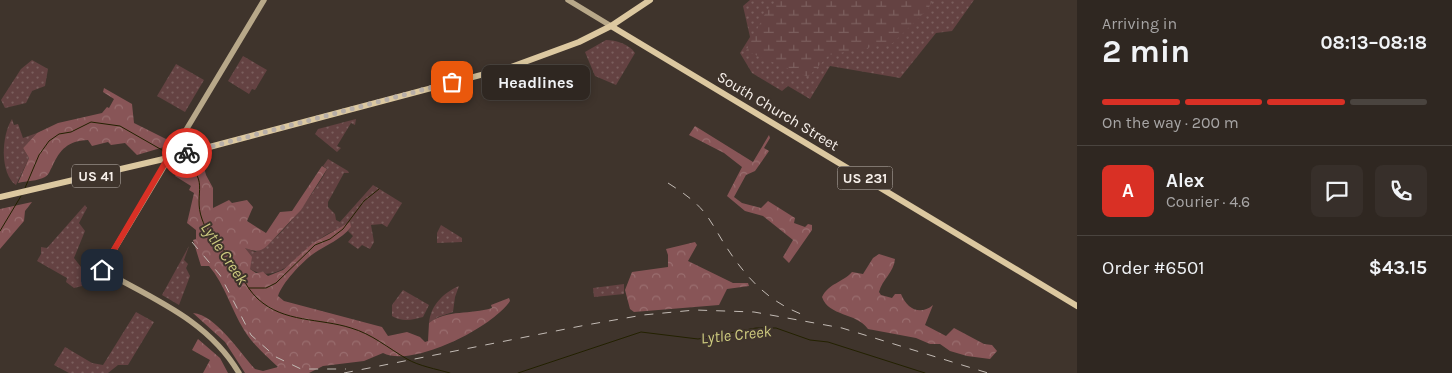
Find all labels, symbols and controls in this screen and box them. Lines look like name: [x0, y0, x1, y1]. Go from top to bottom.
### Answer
text: Arriving in: [1102, 14, 1177, 33]
text: 08:13–08:18: [1321, 32, 1427, 54]
text: 2 min: [1102, 33, 1190, 70]
pin: [431, 61, 473, 103]
callout: Headlines: [482, 64, 590, 100]
icon: bag: [438, 68, 466, 96]
street label: South Church Street: [714, 68, 842, 155]
text: Headlines: [498, 73, 574, 92]
text: On the way · 200 m: [1102, 113, 1239, 132]
courier: [162, 128, 212, 178]
icon: bike: [173, 139, 201, 167]
road number: US 41: [72, 165, 120, 188]
button: chat: [1311, 165, 1363, 217]
button: phone: [1375, 165, 1427, 217]
road number: US 231: [838, 167, 892, 190]
text: Alex: [1166, 170, 1204, 192]
text: A: [1122, 180, 1134, 202]
text: Courier · 4.6: [1166, 192, 1250, 211]
water label: Lytle Creek: [197, 219, 253, 289]
pin: [81, 249, 123, 291]
icon: home: [88, 256, 116, 284]
text: Order #6501: [1102, 257, 1205, 279]
text: $43.15: [1369, 257, 1427, 279]
water label: Lytle Creek: [700, 321, 773, 348]

